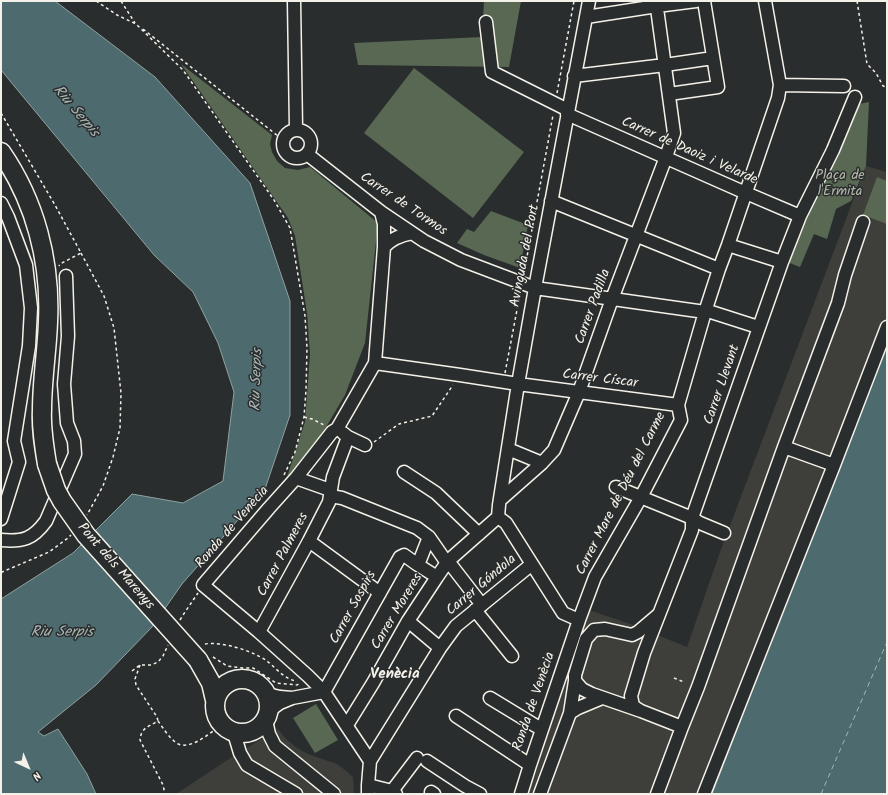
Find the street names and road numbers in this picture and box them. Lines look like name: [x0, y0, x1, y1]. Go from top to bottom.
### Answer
street label: Carrer de Daoiz i Velarde: [618, 114, 760, 190]
street label: Carrer de Tormos: [356, 170, 450, 240]
street label: Avinguda del Port: [508, 203, 544, 309]
street label: Carrer Padilla: [573, 267, 615, 347]
street label: Carrer Llevant: [701, 343, 745, 427]
street label: Carrer Císcar: [561, 367, 639, 393]
street label: Carrer Mare de Déu del Carme: [573, 410, 671, 578]
street label: Ronda de Venècia: [193, 483, 273, 573]
street label: Carrer Palmeres: [255, 510, 313, 600]
street label: Pont dels Marenys: [73, 520, 157, 614]
street label: Carrer Góndola: [443, 552, 521, 620]
street label: Carrer Sospirs: [327, 568, 381, 648]
street label: Carrer Moreres: [369, 571, 427, 653]
street label: Ronda de Venècia: [510, 650, 560, 754]

